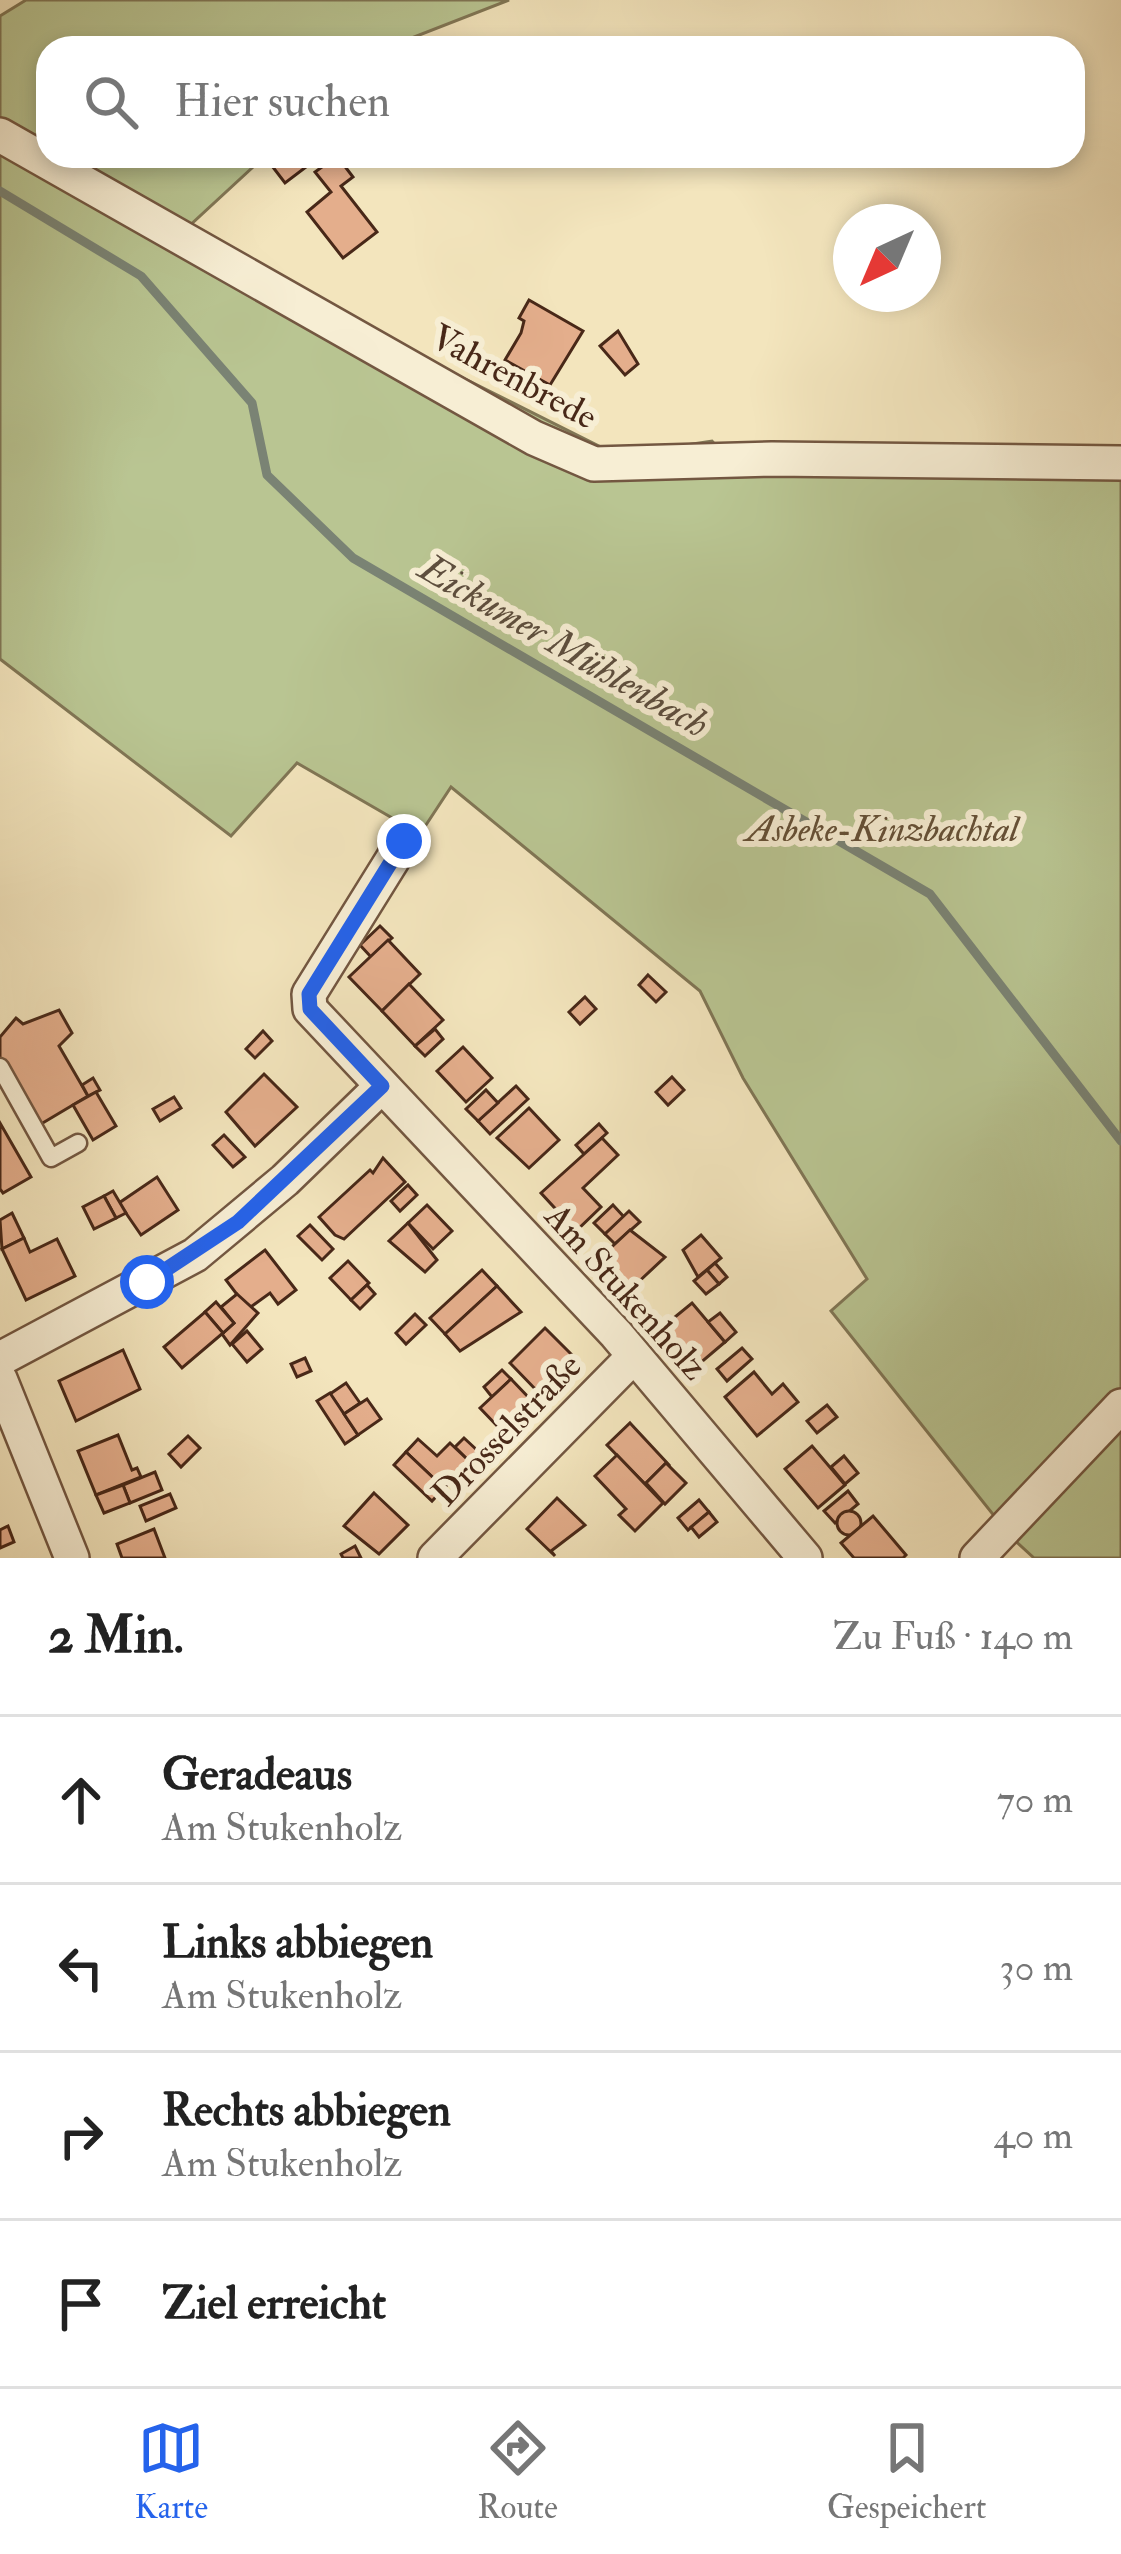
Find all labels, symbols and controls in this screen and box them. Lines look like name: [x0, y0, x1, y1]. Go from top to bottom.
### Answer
search box: [36, 36, 1085, 168]
icon: search: [78, 69, 144, 135]
text: Hier suchen: [174, 74, 390, 130]
north arrow: [833, 204, 941, 312]
street label: Vahrenbrede: [423, 315, 605, 439]
water label: Eickumer Mühlenbach: [408, 542, 718, 749]
park label: Asbeke-Kinzbachtal: [742, 807, 1021, 852]
route end: [377, 814, 431, 868]
street label: Am Stukenholz: [534, 1194, 717, 1389]
route start: [120, 1255, 174, 1309]
street label: Drosselstraße: [423, 1344, 591, 1516]
text: 2 Min.: [48, 1604, 184, 1668]
text: Zu Fuß · 140 m: [833, 1612, 1073, 1661]
text: Geradeaus: [162, 1747, 352, 1803]
icon: ahead: [48, 1767, 114, 1833]
text: 70 m: [997, 1775, 1073, 1824]
text: Am Stukenholz: [162, 1803, 402, 1852]
text: Links abbiegen: [162, 1915, 433, 1971]
icon: left: [48, 1935, 114, 2001]
text: 30 m: [1000, 1943, 1073, 1992]
text: Am Stukenholz: [162, 1971, 402, 2020]
text: Rechts abbiegen: [162, 2083, 451, 2139]
icon: right: [48, 2103, 114, 2169]
text: 40 m: [994, 2111, 1073, 2160]
text: Am Stukenholz: [162, 2139, 402, 2188]
icon: arrive: [48, 2271, 114, 2337]
text: Ziel erreicht: [162, 2276, 386, 2332]
tab: Karte: [135, 2415, 208, 2528]
tab: Route: [477, 2415, 558, 2528]
tab: Gespeichert: [827, 2415, 986, 2528]

